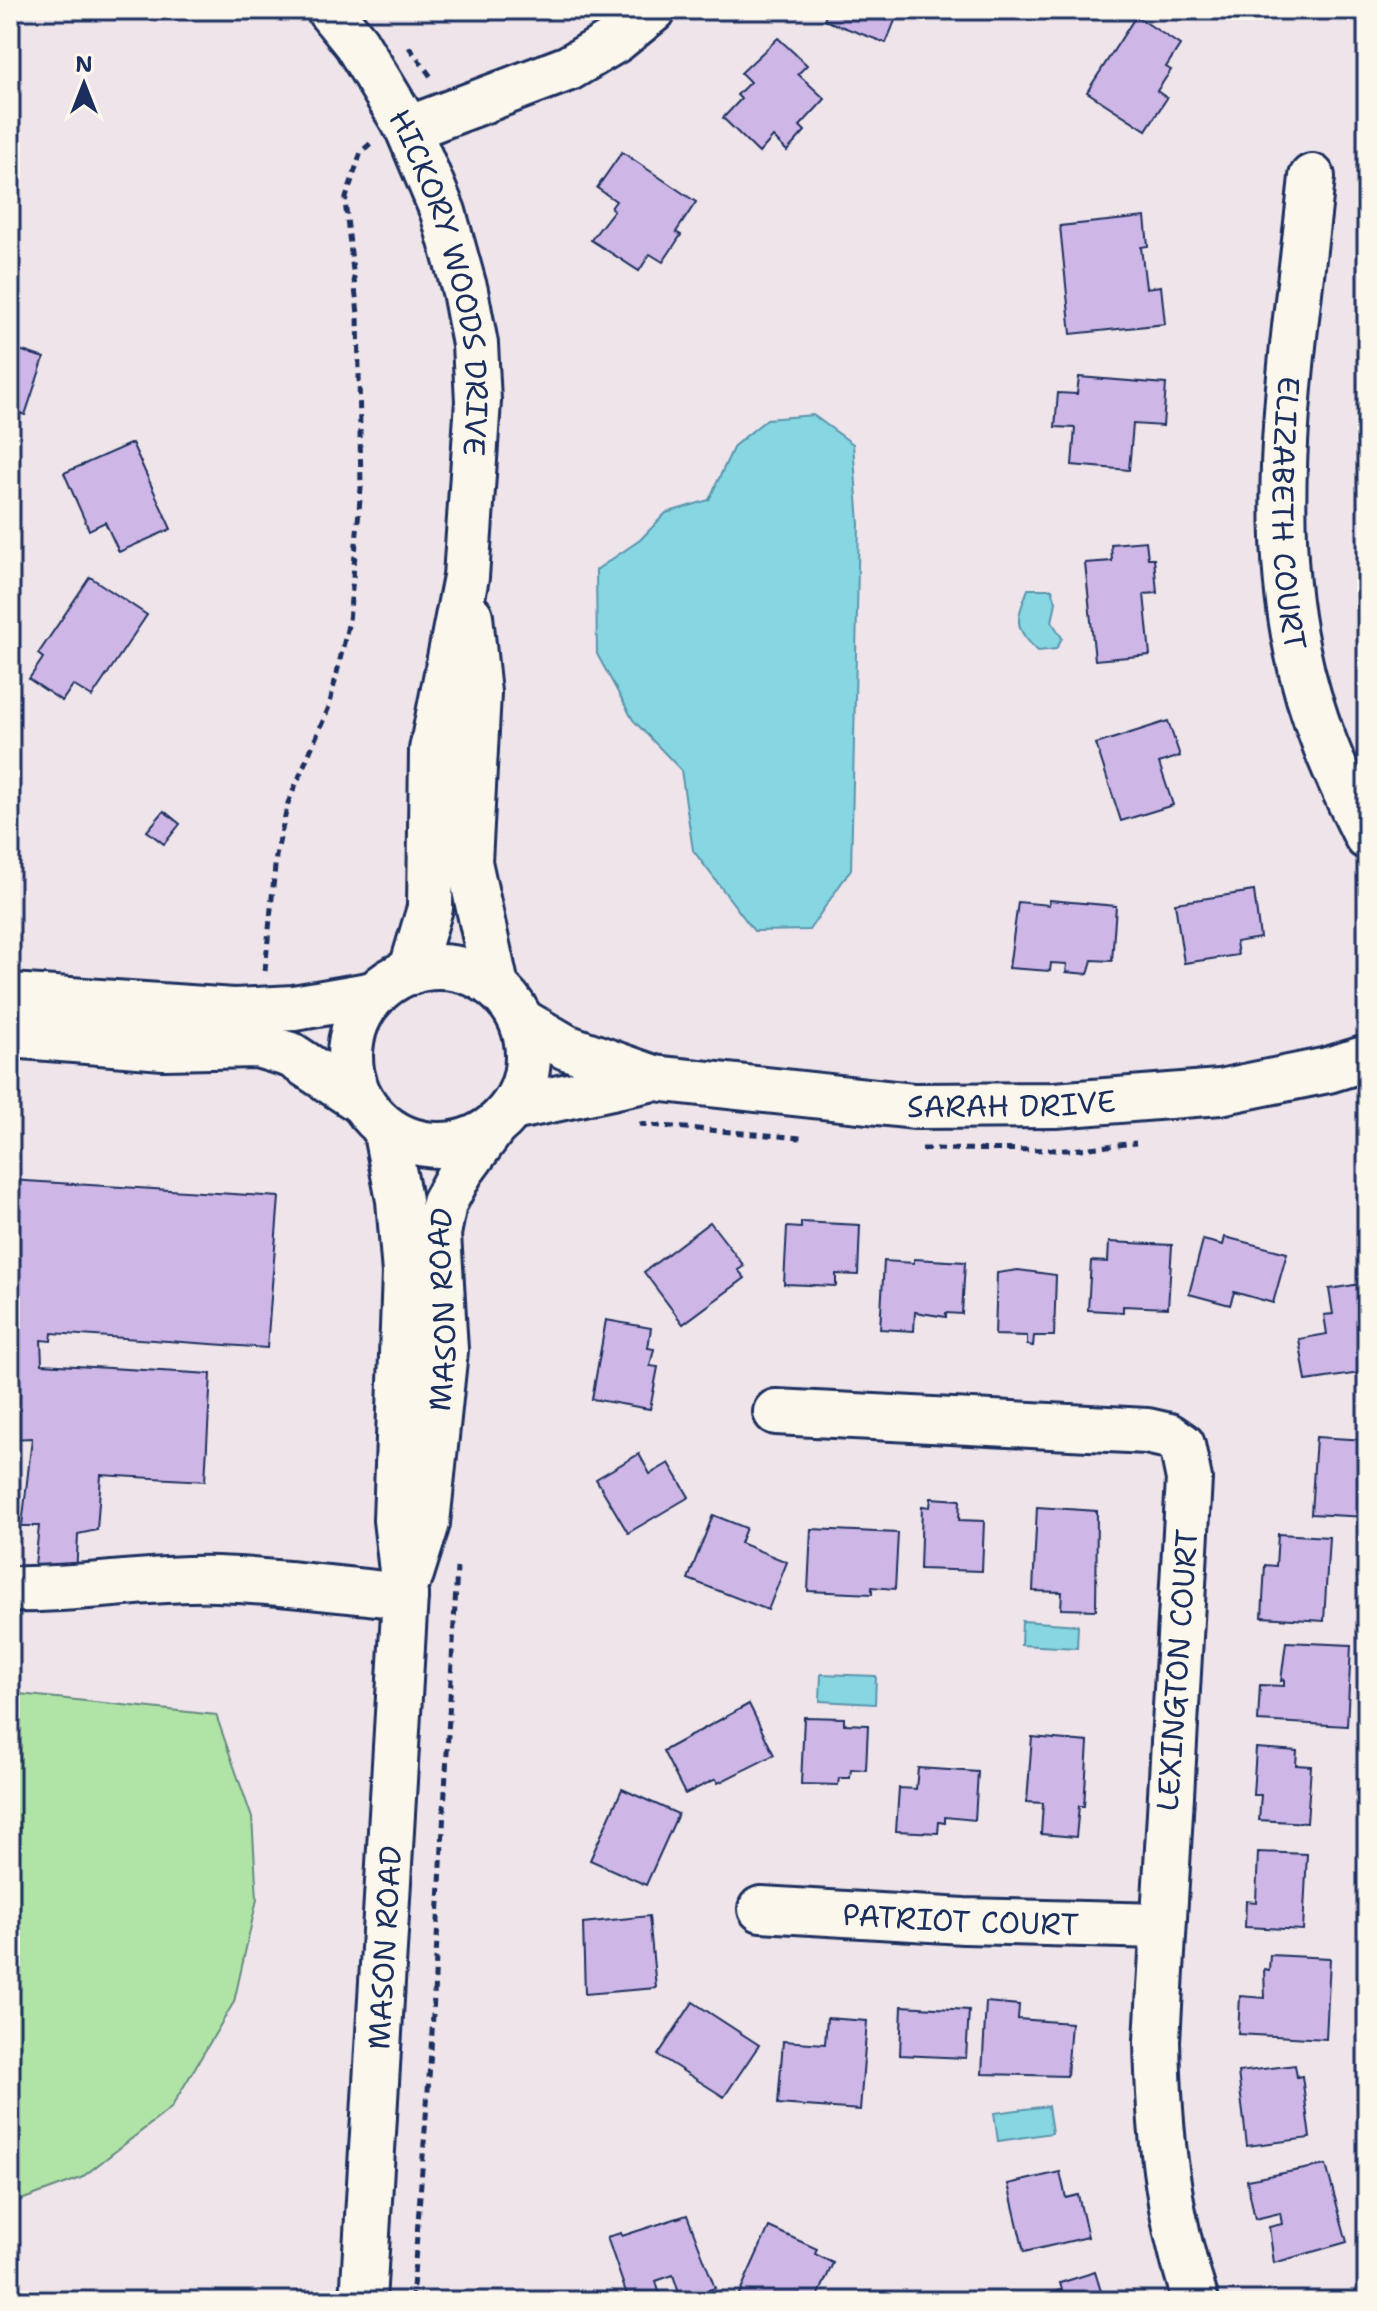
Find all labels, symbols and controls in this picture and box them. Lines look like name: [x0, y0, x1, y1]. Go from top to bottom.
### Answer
north arrow: [44, 44, 124, 124]
text: N: [75, 50, 93, 79]
street label: HICKORY WOODS DRIVE: [380, 101, 498, 457]
street label: ELIZABETH COURT: [1263, 375, 1317, 654]
street label: SARAH DRIVE: [907, 1080, 1117, 1127]
street label: MASON ROAD: [417, 1204, 466, 1413]
street label: LEXINGTON COURT: [1147, 1528, 1207, 1812]
street label: MASON ROAD: [358, 1844, 411, 2051]
street label: PATRIOT COURT: [841, 1893, 1079, 1944]

